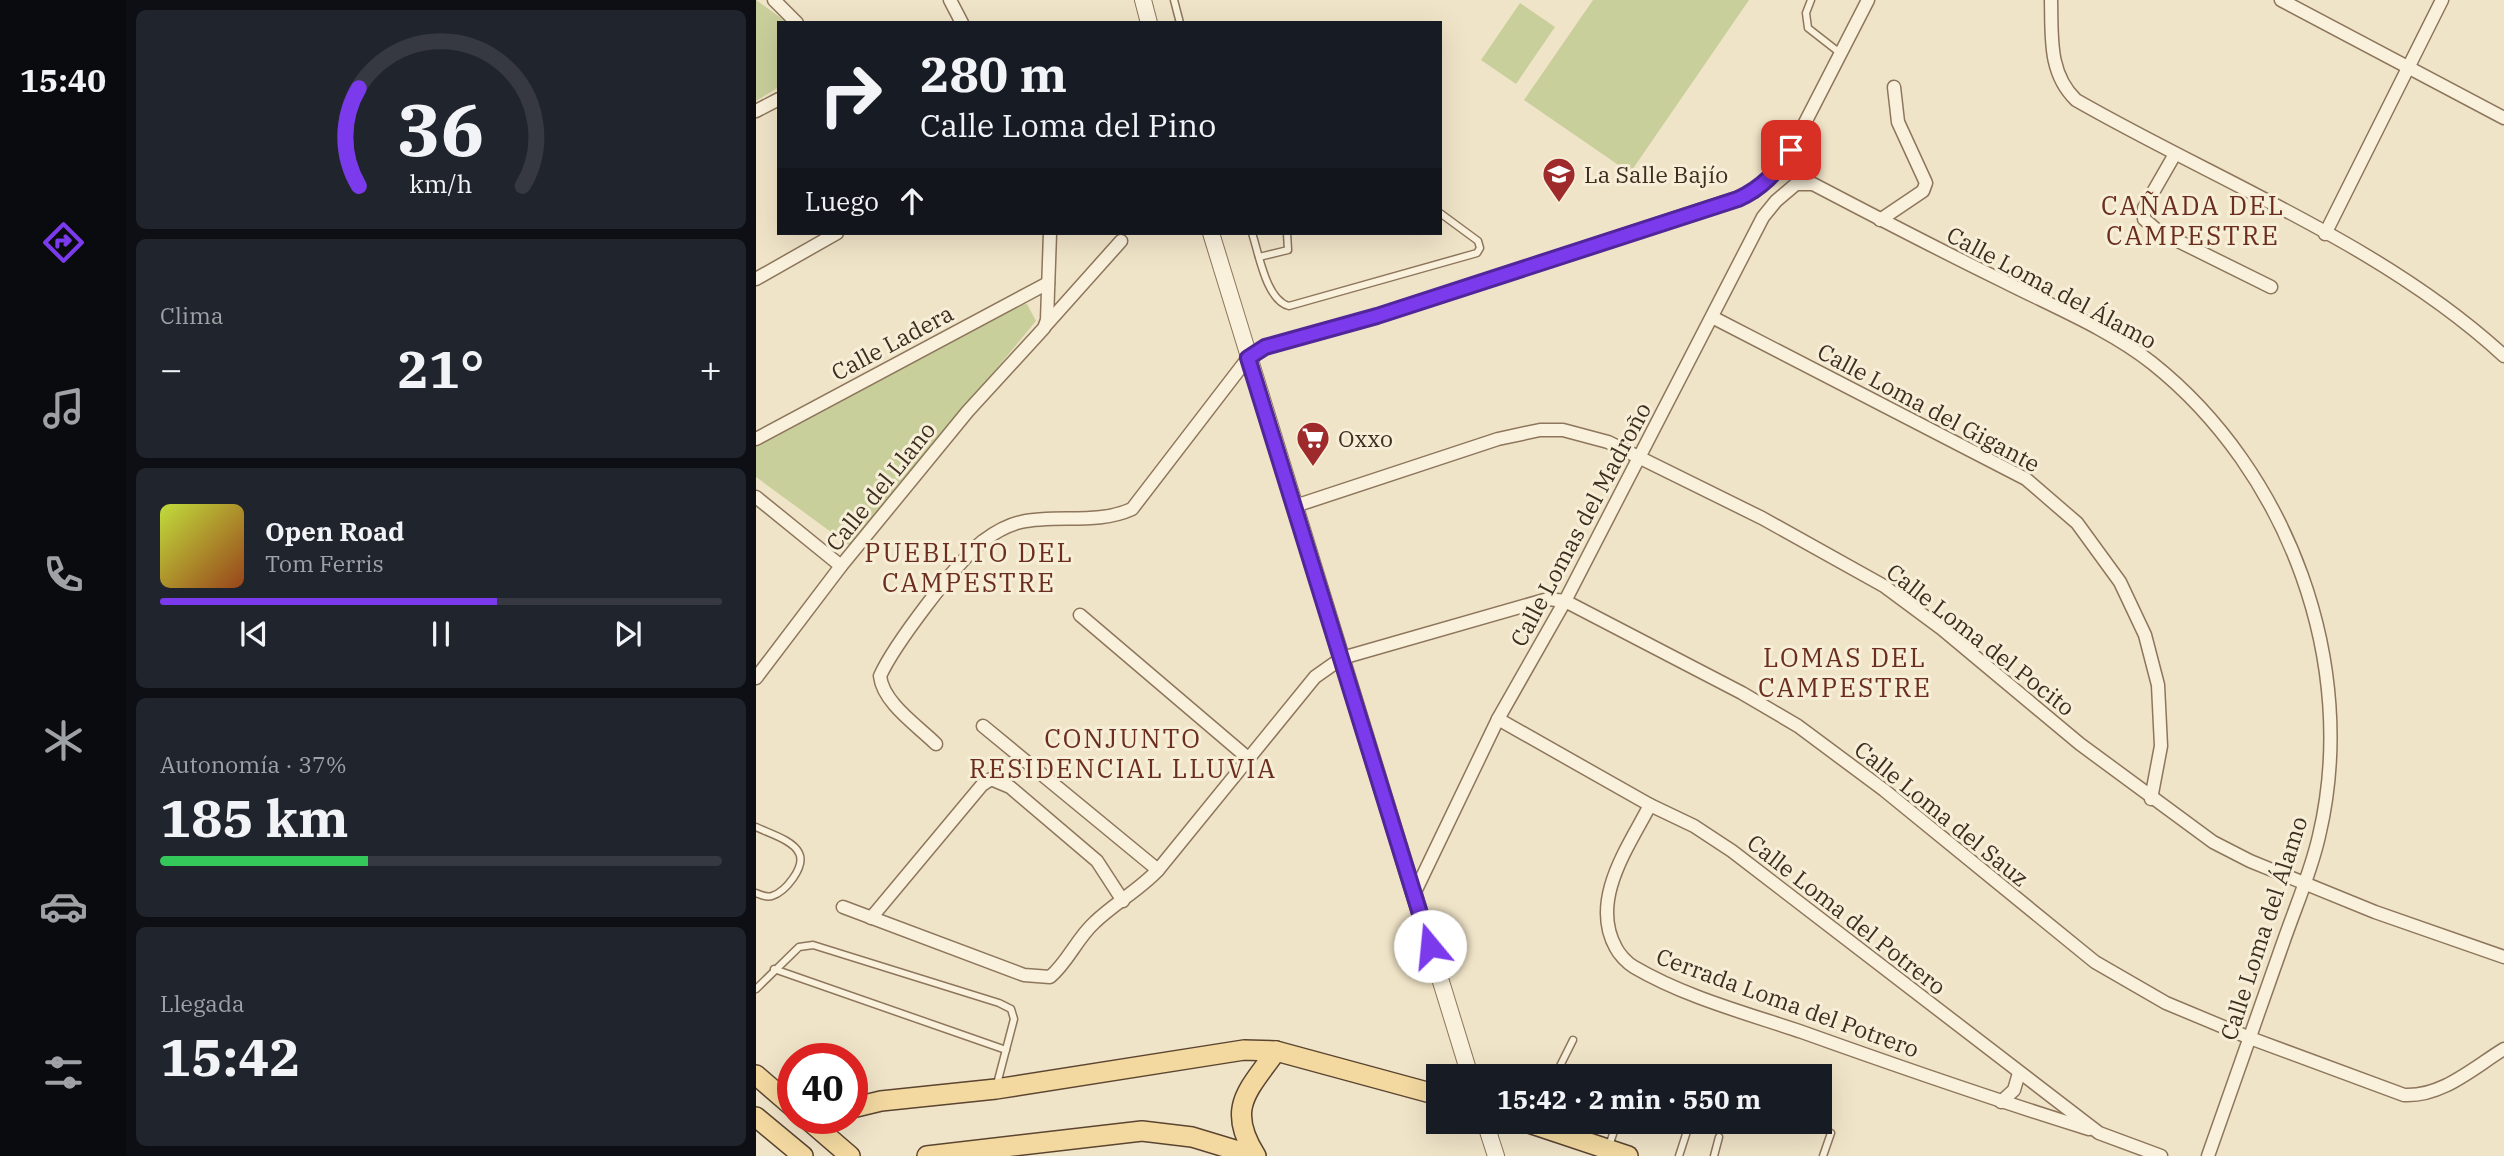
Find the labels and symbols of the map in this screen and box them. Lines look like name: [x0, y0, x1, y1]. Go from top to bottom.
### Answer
pin: [1761, 120, 1821, 180]
school or university icon: La Salle Bajío: [1540, 155, 1578, 204]
place label: La Salle Bajío: [1584, 159, 1728, 189]
district label: CAÑADA DEL CAMPESTRE: [2101, 188, 2285, 252]
street label: Calle Loma del Álamo: [1942, 219, 2162, 355]
street label: Calle Ladera: [826, 297, 958, 387]
street label: Calle Loma del Gigante: [1813, 336, 2045, 478]
street label: Calle Lomas del Madroño: [1503, 397, 1657, 651]
street label: Calle del Llano: [819, 415, 941, 557]
supermarket icon: Oxxo: [1294, 419, 1332, 468]
place label: Oxxo: [1338, 423, 1393, 453]
district label: PUEBLITO DEL CAMPESTRE: [864, 535, 1074, 599]
street label: Calle Loma del Pocito: [1881, 556, 2081, 722]
district label: LOMAS DEL CAMPESTRE: [1758, 640, 1932, 704]
district label: CONJUNTO RESIDENCIAL LLUVIA: [969, 721, 1277, 785]
street label: Calle Loma del Sauz: [1849, 733, 2035, 893]
street label: Calle Loma del Álamo: [2213, 812, 2313, 1044]
street label: Calle Loma del Potrero: [1741, 827, 1953, 1001]
position arrow: [1393, 909, 1467, 983]
street label: Cerrada Loma del Potrero: [1652, 940, 1924, 1064]
speed limit sign: 40: [777, 1043, 868, 1134]

